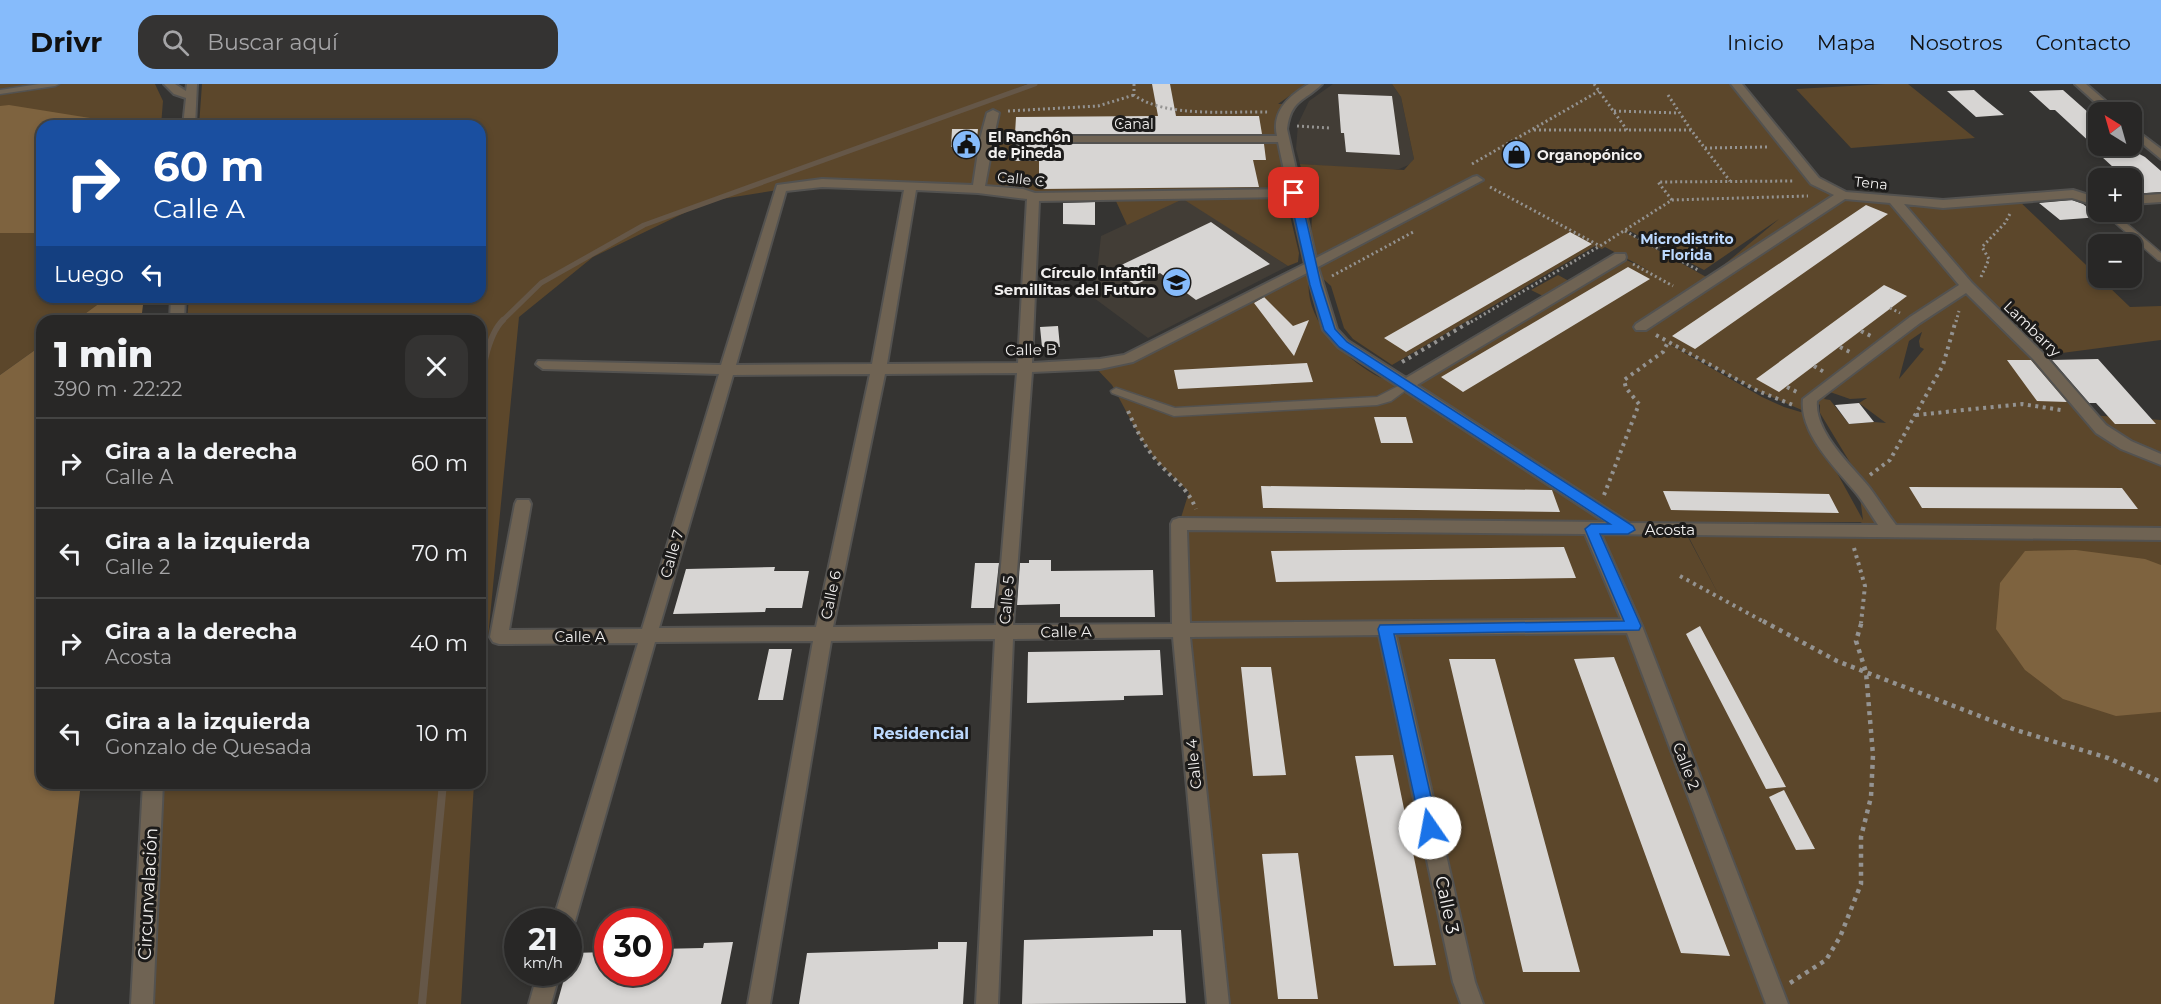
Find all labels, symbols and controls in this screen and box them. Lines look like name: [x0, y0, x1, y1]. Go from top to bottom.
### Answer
search box: [138, 15, 558, 69]
text: Drivr: [30, 25, 102, 59]
icon: search: [159, 26, 192, 59]
text: Buscar aquí: [207, 29, 338, 56]
text: Inicio: [1727, 30, 1784, 55]
text: Mapa: [1817, 30, 1876, 55]
text: Nosotros: [1909, 30, 2002, 55]
text: Contacto: [2035, 30, 2131, 55]
north arrow: [2088, 102, 2142, 156]
map controls: [2088, 102, 2142, 288]
street label: Canal: [1114, 115, 1154, 133]
place label: El Ranchón de Pineda: [988, 128, 1071, 162]
public building icon: El Ranchón de Pineda: [951, 129, 983, 161]
shop icon: Organopónico: [1500, 139, 1532, 171]
text: 60 m: [153, 140, 264, 192]
icon: right: [54, 144, 132, 222]
place label: Organopónico: [1537, 146, 1642, 164]
pin: [1268, 167, 1319, 218]
street label: Calle C: [996, 168, 1046, 190]
button: +: [2088, 168, 2142, 222]
street label: Tena: [1853, 172, 1889, 194]
icon: arrive: [1277, 176, 1310, 209]
text: Calle A: [153, 192, 245, 225]
district label: Microdistrito Florida: [1640, 230, 1734, 264]
button: −: [2088, 234, 2142, 288]
icon: left: [136, 258, 169, 291]
text: Luego: [54, 261, 124, 288]
place label: Círculo Infantil Semillitas del Futuro: [994, 263, 1156, 299]
school or university icon: Círculo Infantil Semillitas del Futuro: [1161, 266, 1193, 298]
street label: Lambarry: [2000, 297, 2066, 361]
text: 1 min: [54, 332, 153, 376]
button: close: [405, 335, 468, 398]
street label: Calle B: [1005, 340, 1057, 359]
text: 390 m · 22:22: [54, 377, 182, 401]
text: Gira a la derecha: [105, 438, 297, 465]
icon: right: [54, 447, 87, 480]
text: 60 m: [411, 450, 468, 477]
text: Calle A: [105, 465, 173, 489]
street label: Acosta: [1645, 520, 1695, 539]
street label: Calle 7: [656, 527, 687, 580]
text: Gira a la izquierda: [105, 528, 311, 555]
icon: left: [54, 537, 87, 570]
text: 70 m: [412, 540, 468, 567]
text: Calle 2: [105, 555, 170, 579]
street label: Calle 6: [816, 569, 845, 621]
street label: Calle 5: [995, 575, 1018, 625]
text: Gira a la derecha: [105, 618, 297, 645]
street label: Calle A: [1040, 622, 1092, 641]
icon: right: [54, 627, 87, 660]
street label: Calle A: [554, 627, 606, 646]
text: 40 m: [410, 630, 468, 657]
text: Acosta: [105, 645, 172, 669]
text: Gira a la izquierda: [105, 708, 311, 735]
icon: left: [54, 717, 87, 750]
text: 10 m: [416, 720, 468, 747]
district label: Residencial: [873, 724, 969, 743]
text: Gonzalo de Quesada: [105, 735, 312, 759]
street label: Calle 4: [1181, 738, 1206, 790]
street label: Calle 2: [1669, 740, 1704, 792]
position arrow: [1398, 796, 1462, 860]
street label: Circunvalación: [134, 827, 162, 961]
street label: Calle 3: [1430, 874, 1464, 936]
speed limit sign: 30: [594, 908, 672, 986]
text: 21: [528, 921, 558, 958]
text: km/h: [523, 953, 563, 972]

